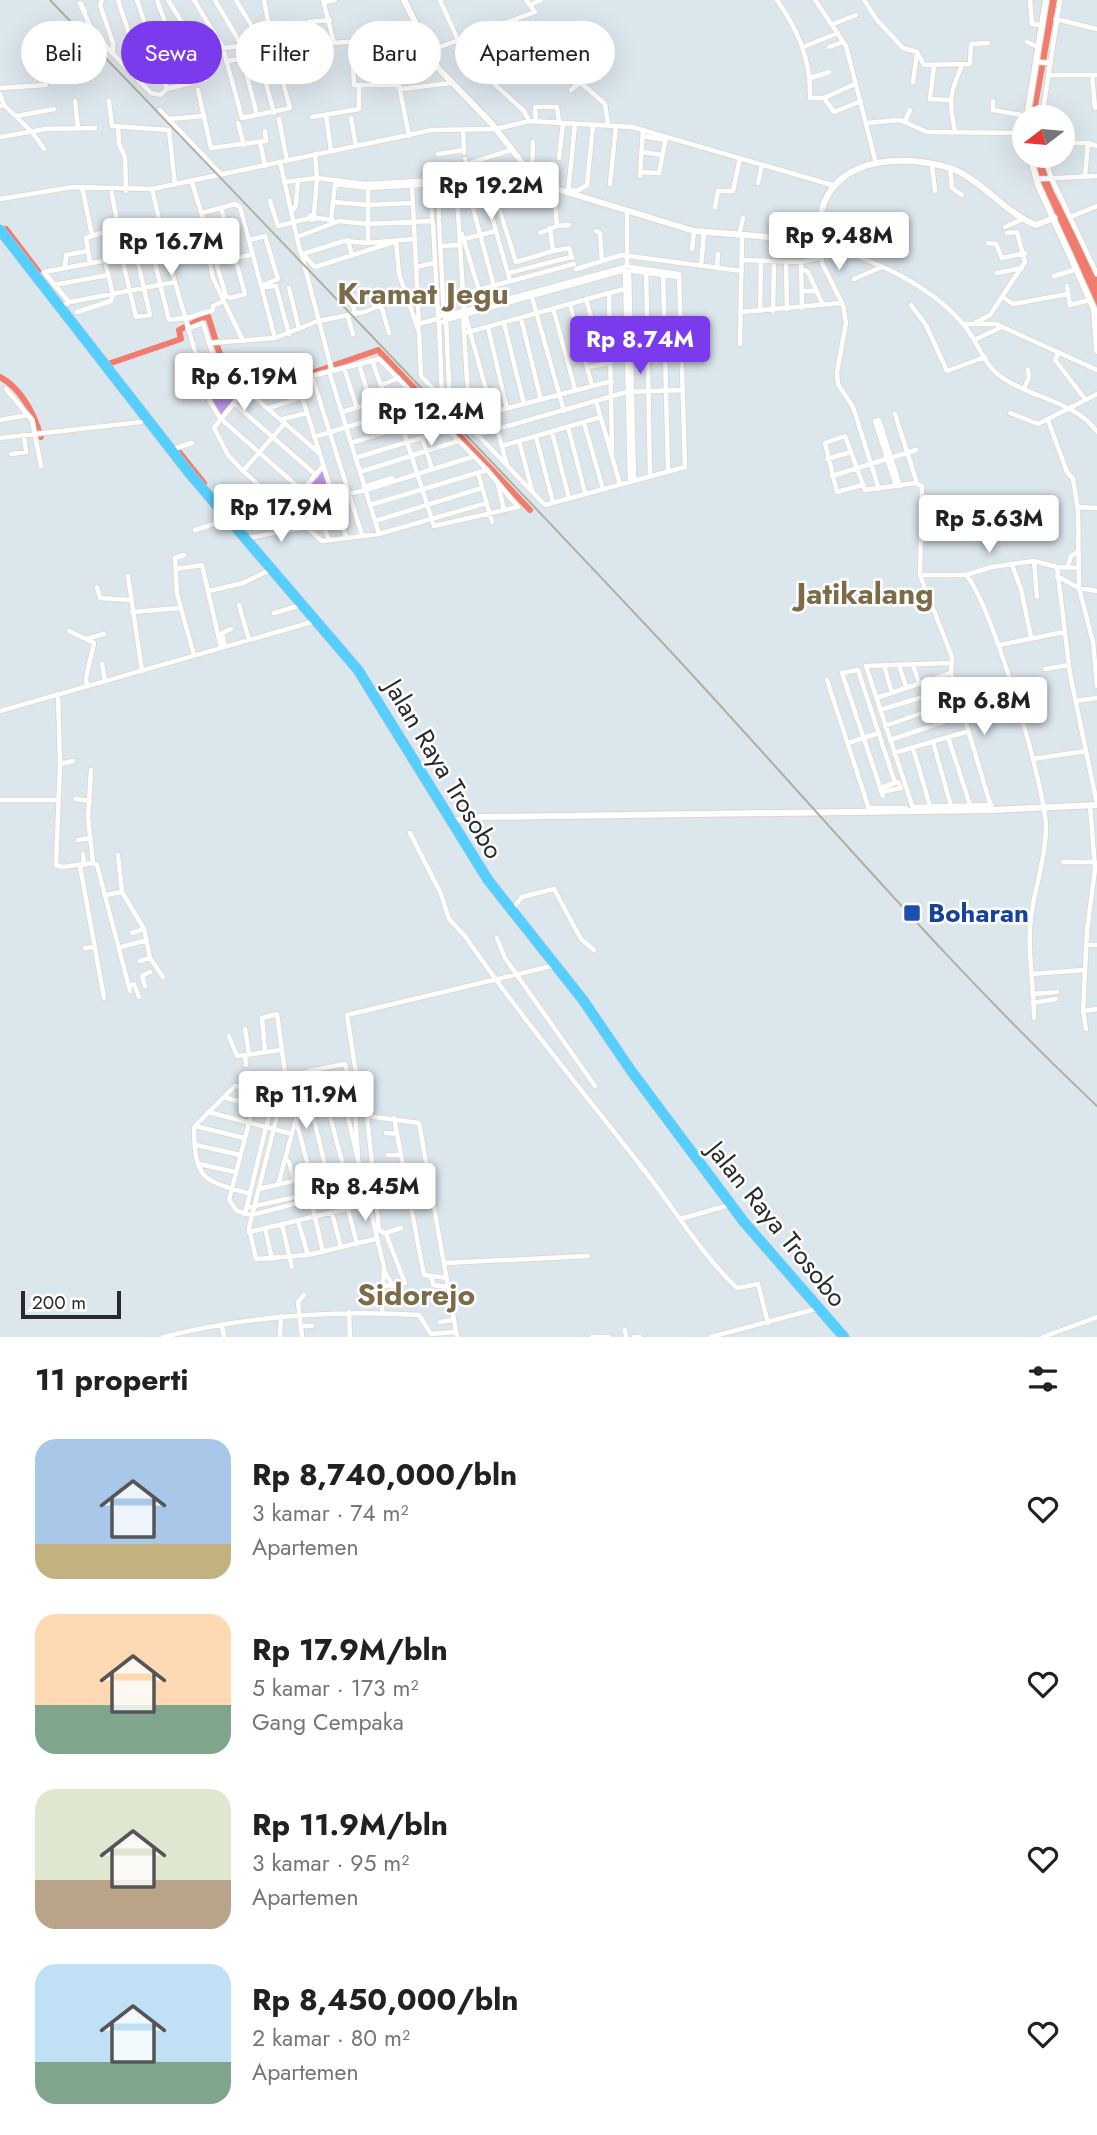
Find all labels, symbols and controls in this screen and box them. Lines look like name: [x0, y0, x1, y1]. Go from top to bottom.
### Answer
chip: Beli: [21, 21, 107, 84]
chip: Sewa: [121, 21, 222, 84]
chip: Filter: [236, 21, 334, 84]
chip: Baru: [348, 21, 441, 84]
chip: Apartemen: [455, 21, 615, 84]
north arrow: [1012, 105, 1074, 168]
map controls: [1012, 105, 1075, 168]
pin: Rp 19.2M: [419, 162, 563, 222]
text: Rp 19.2M: [439, 168, 543, 202]
pin: Rp 9.48M: [767, 212, 911, 272]
pin: Rp 16.7M: [99, 218, 243, 278]
text: Rp 9.48M: [785, 218, 893, 252]
text: Rp 16.7M: [119, 224, 223, 258]
district label: Kramat Jegu: [337, 272, 509, 315]
pin: Rp 8.74M: [568, 316, 712, 376]
text: Rp 8.74M: [586, 322, 694, 356]
pin: Rp 6.19M: [172, 354, 316, 413]
text: Rp 6.19M: [191, 359, 297, 393]
pin: Rp 12.4M: [359, 388, 503, 448]
text: Rp 12.4M: [378, 394, 484, 428]
pin: Rp 17.9M: [209, 484, 353, 544]
text: Rp 17.9M: [230, 490, 332, 524]
pin: Rp 5.63M: [917, 496, 1061, 555]
text: Rp 5.63M: [935, 501, 1043, 535]
district label: Jatikalang: [791, 572, 934, 615]
street label: Jalan Raya Trosobo: [374, 669, 513, 866]
pin: Rp 6.8M: [919, 678, 1049, 737]
text: Rp 6.8M: [937, 683, 1031, 717]
place label: Boharan: [928, 894, 1029, 932]
marker: Boharan: [902, 903, 922, 923]
pin: Rp 11.9M: [234, 1072, 378, 1131]
text: Rp 11.9M: [255, 1077, 357, 1111]
street label: Jalan Raya Trosobo: [696, 1131, 856, 1315]
pin: Rp 8.45M: [293, 1164, 437, 1223]
text: Rp 8.45M: [311, 1169, 419, 1203]
district label: Sidorejo: [357, 1273, 475, 1316]
scale bar: [21, 1288, 121, 1320]
text: 200 m: [32, 1289, 86, 1316]
text: 11 properti: [35, 1358, 188, 1401]
icon: filters: [1024, 1360, 1062, 1398]
text: Rp 8,740,000/bln: [252, 1453, 517, 1496]
icon: home: [91, 1467, 175, 1551]
icon: heart: [1024, 1490, 1062, 1528]
text: 3 kamar · 74 m²: [252, 1496, 409, 1530]
text: Apartemen: [252, 1530, 358, 1564]
text: Rp 17.9M/bln: [252, 1628, 448, 1671]
icon: home: [91, 1642, 175, 1726]
icon: heart: [1024, 1665, 1062, 1703]
text: 5 kamar · 173 m²: [252, 1671, 418, 1705]
text: Gang Cempaka: [252, 1705, 404, 1739]
text: Rp 11.9M/bln: [252, 1803, 448, 1846]
icon: home: [91, 1817, 175, 1901]
icon: heart: [1024, 1840, 1062, 1878]
text: 3 kamar · 95 m²: [252, 1846, 409, 1880]
text: Apartemen: [252, 1880, 358, 1914]
text: Rp 8,450,000/bln: [252, 1978, 519, 2021]
icon: home: [91, 1992, 175, 2076]
icon: heart: [1024, 2015, 1062, 2053]
text: 2 kamar · 80 m²: [252, 2021, 410, 2055]
text: Apartemen: [252, 2055, 358, 2089]

